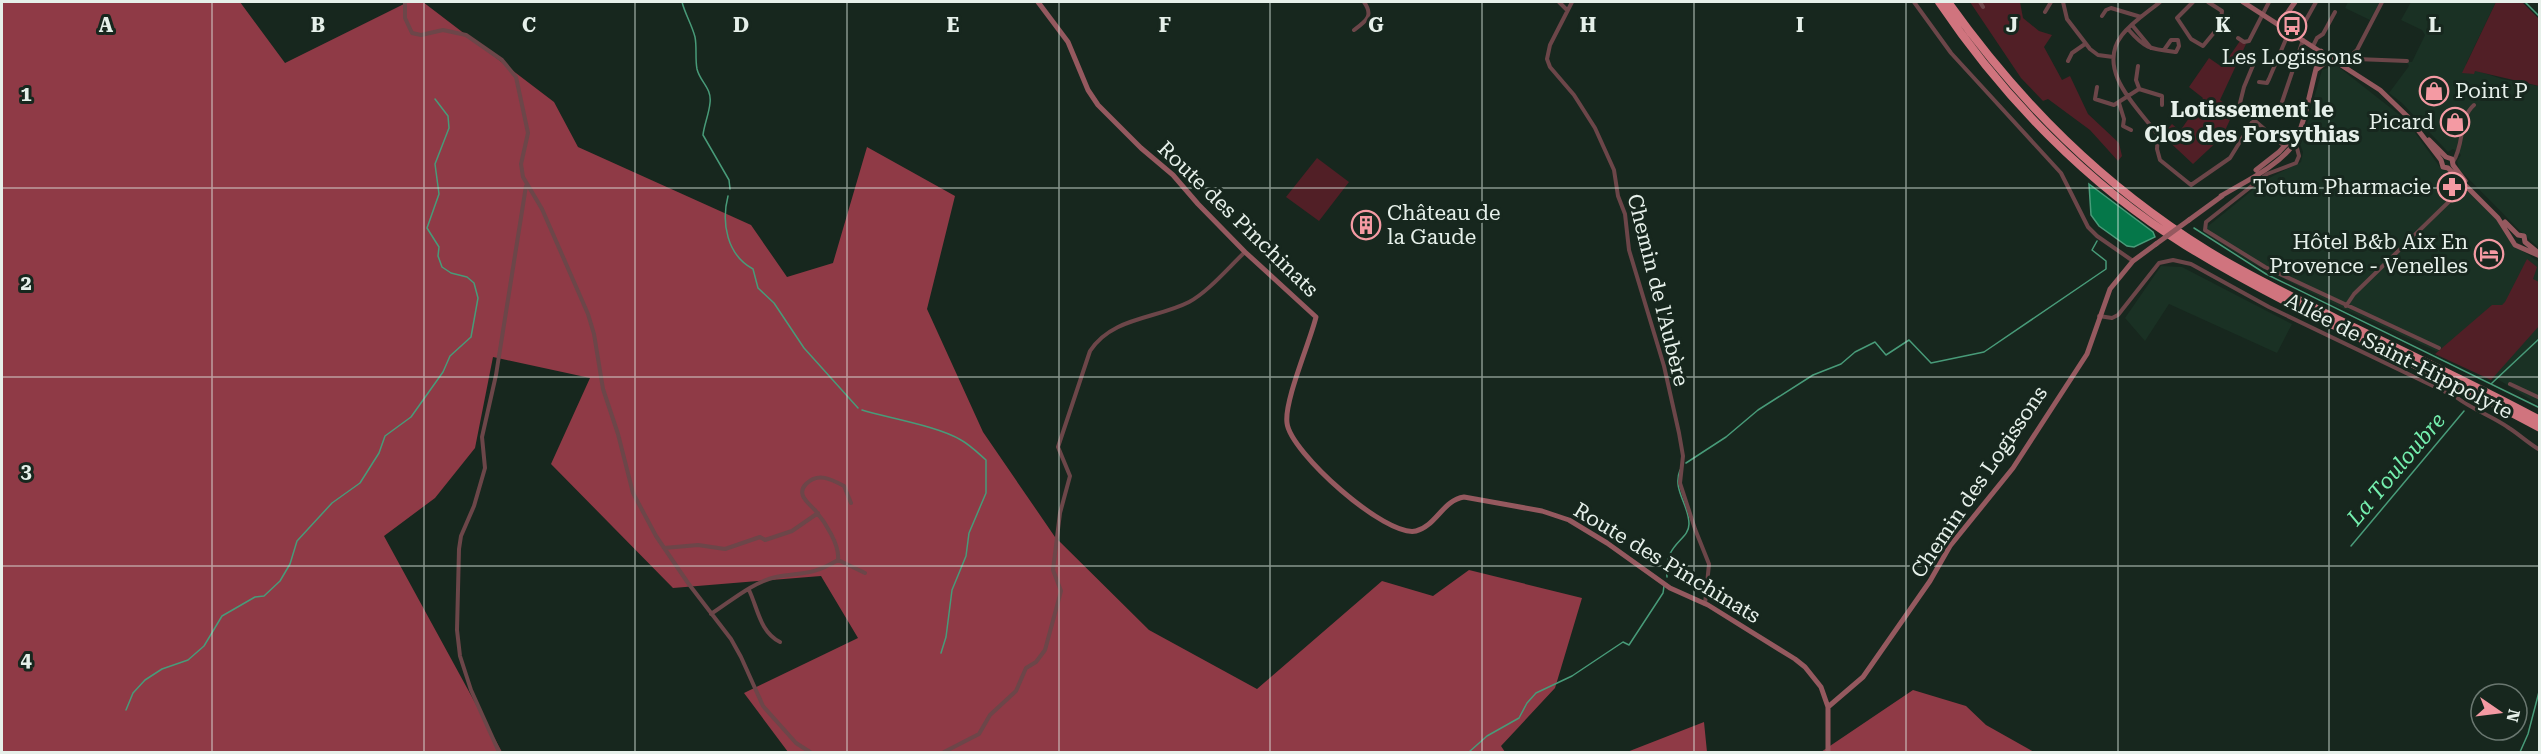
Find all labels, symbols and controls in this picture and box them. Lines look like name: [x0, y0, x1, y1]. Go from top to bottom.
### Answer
bus stop icon: Les Logissons: [2276, 10, 2308, 42]
text: A: [99, 13, 114, 37]
text: B: [311, 13, 325, 37]
text: C: [522, 13, 536, 37]
text: D: [733, 13, 749, 37]
text: E: [947, 13, 960, 37]
text: F: [1159, 13, 1171, 37]
text: G: [1368, 13, 1384, 37]
text: H: [1580, 13, 1596, 37]
text: I: [1796, 13, 1804, 37]
text: J: [2006, 13, 2018, 37]
text: K: [2215, 13, 2231, 37]
text: L: [2429, 13, 2442, 37]
place label: Les Logissons: [2222, 45, 2362, 69]
shop icon: Point P: [2418, 75, 2450, 107]
place label: Point P: [2455, 79, 2528, 103]
text: 1: [20, 82, 32, 106]
district label: Lotissement le Clos des Forsythias: [2144, 97, 2360, 147]
shop icon: Picard: [2439, 106, 2471, 138]
place label: Picard: [2369, 110, 2435, 134]
street label: Route des Pinchinats: [1153, 136, 1323, 302]
pharmacy icon: Totum Pharmacie: [2436, 171, 2468, 203]
place label: Totum Pharmacie: [2253, 175, 2431, 199]
street label: Chemin de l'Aubère: [1623, 191, 1693, 389]
place label: Château de la Gaude: [1387, 201, 1501, 249]
building icon: Château de la Gaude: [1350, 209, 1382, 241]
place label: Hôtel B&b Aix En Provence - Venelles: [2269, 230, 2468, 278]
hotel icon: Hôtel B&b Aix En Provence - Venelles: [2473, 238, 2505, 270]
text: 2: [20, 271, 32, 295]
street label: Allée de Saint-Hippolyte: [2281, 288, 2517, 424]
street label: Chemin des Logissons: [1906, 382, 2052, 582]
water label: La Touloubre: [2341, 408, 2450, 531]
text: 3: [20, 459, 32, 483]
street label: Route des Pinchinats: [1569, 498, 1765, 628]
text: 4: [20, 648, 32, 672]
north arrow: [2469, 682, 2529, 742]
text: N: [2502, 707, 2524, 724]

